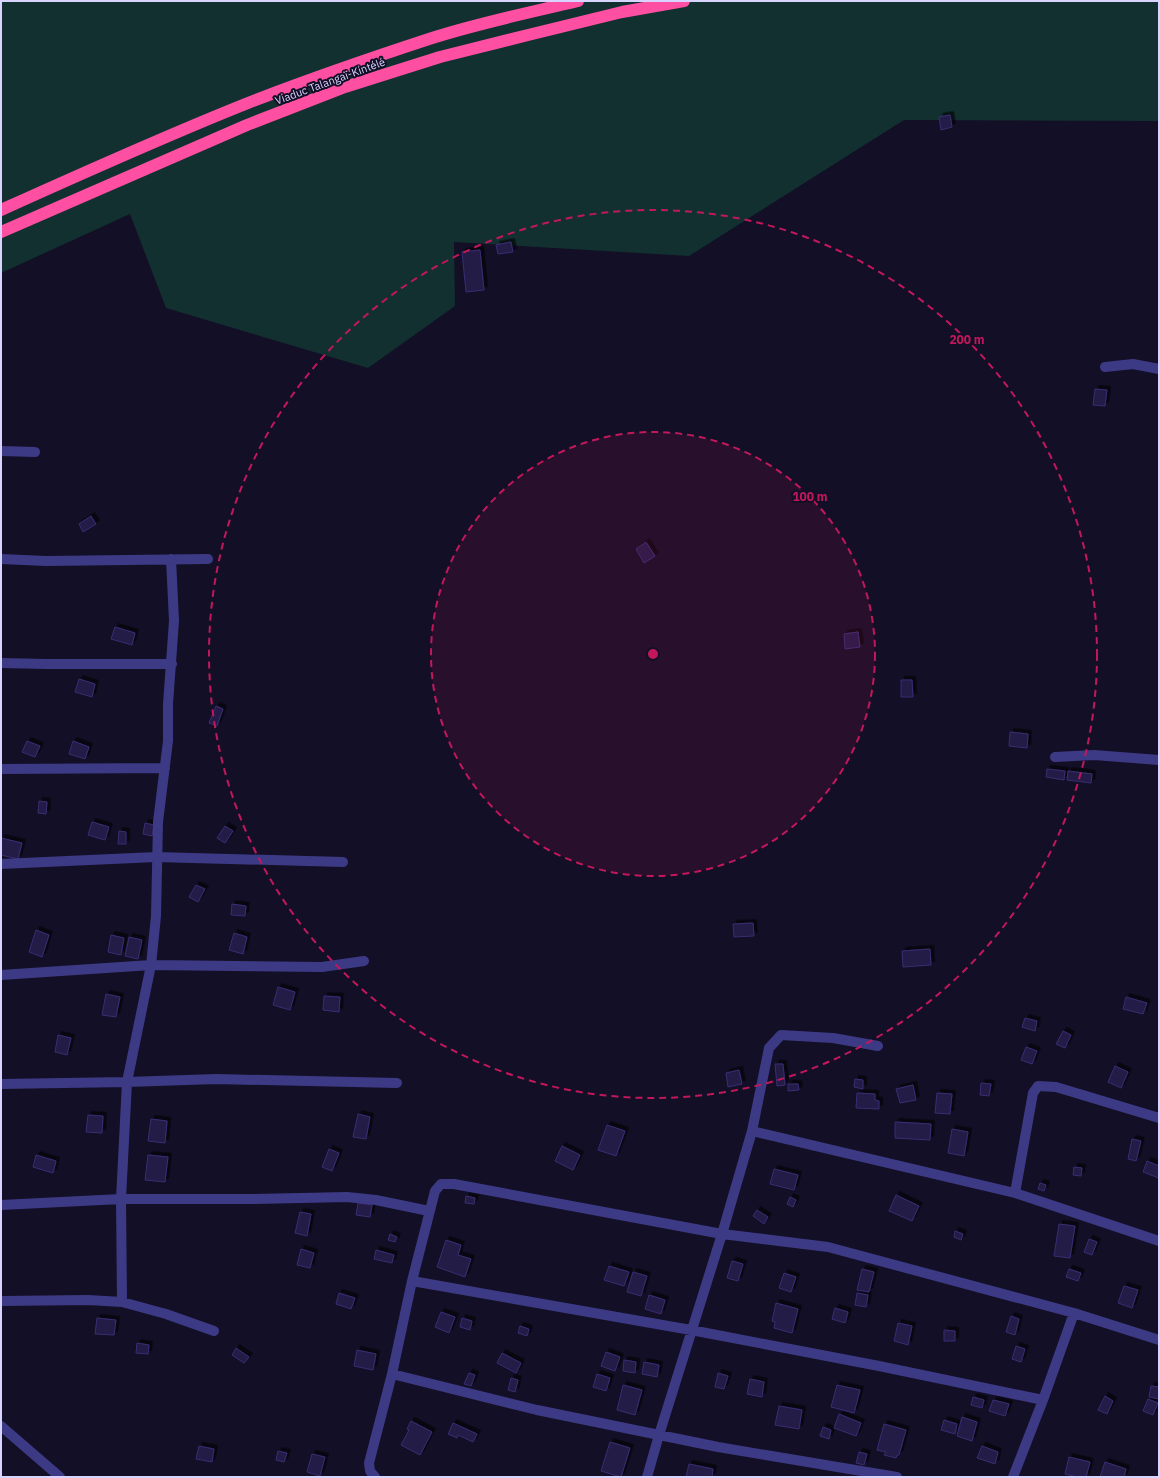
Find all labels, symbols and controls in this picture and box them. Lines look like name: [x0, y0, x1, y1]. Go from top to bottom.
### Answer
street label: Viaduc Talangaï-Kintélé: [273, 55, 387, 107]
text: 200 m: [949, 332, 985, 347]
text: 100 m: [792, 489, 828, 504]
centre of rings: [646, 647, 660, 661]

